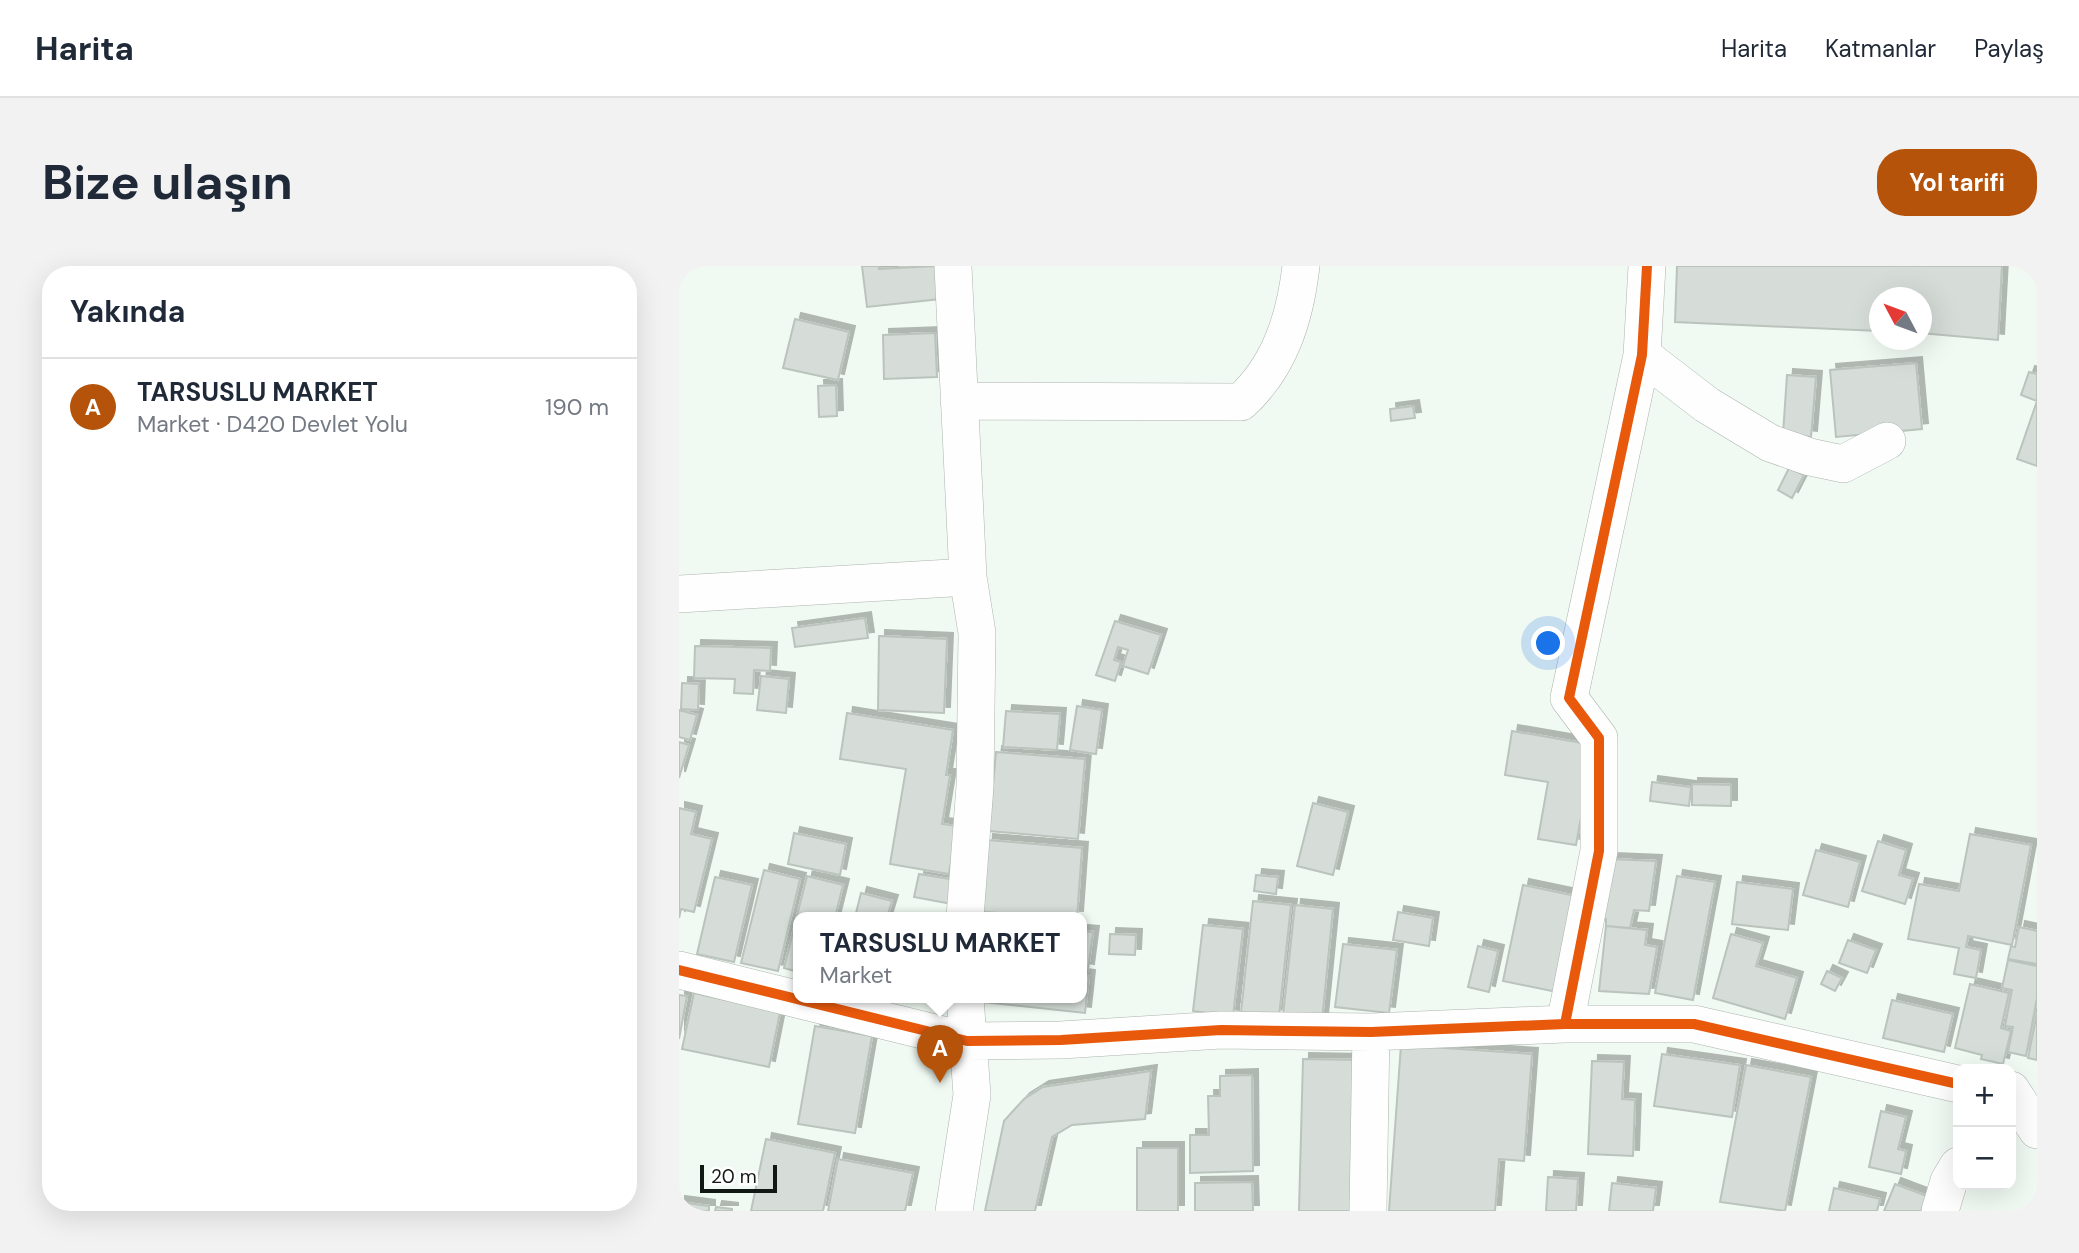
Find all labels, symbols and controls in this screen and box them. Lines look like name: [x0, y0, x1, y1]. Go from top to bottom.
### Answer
text: Harita: [35, 27, 134, 70]
text: Harita: [1721, 33, 1787, 64]
text: Katmanlar: [1825, 33, 1936, 64]
text: Paylaş: [1974, 33, 2044, 64]
button: Yol tarifi: [1877, 149, 2037, 216]
text: Bize ulaşın: [42, 150, 293, 214]
north arrow: [1869, 287, 1932, 350]
text: Yakında: [70, 292, 185, 331]
text: TARSUSLU MARKET: [137, 375, 378, 409]
text: A: [85, 392, 101, 422]
text: 190 m: [545, 392, 609, 422]
text: Market · D420 Devlet Yolu: [137, 409, 408, 439]
your location: [1531, 626, 1565, 660]
popup: [793, 912, 1087, 1003]
text: TARSUSLU MARKET: [820, 926, 1060, 960]
text: Market: [820, 960, 892, 990]
pin: A: [917, 1025, 963, 1083]
map controls: [1953, 1064, 2016, 1190]
button: +: [1953, 1064, 2016, 1127]
button: −: [1953, 1127, 2016, 1190]
scale bar: [700, 1162, 777, 1194]
text: 20 m: [711, 1164, 757, 1189]

